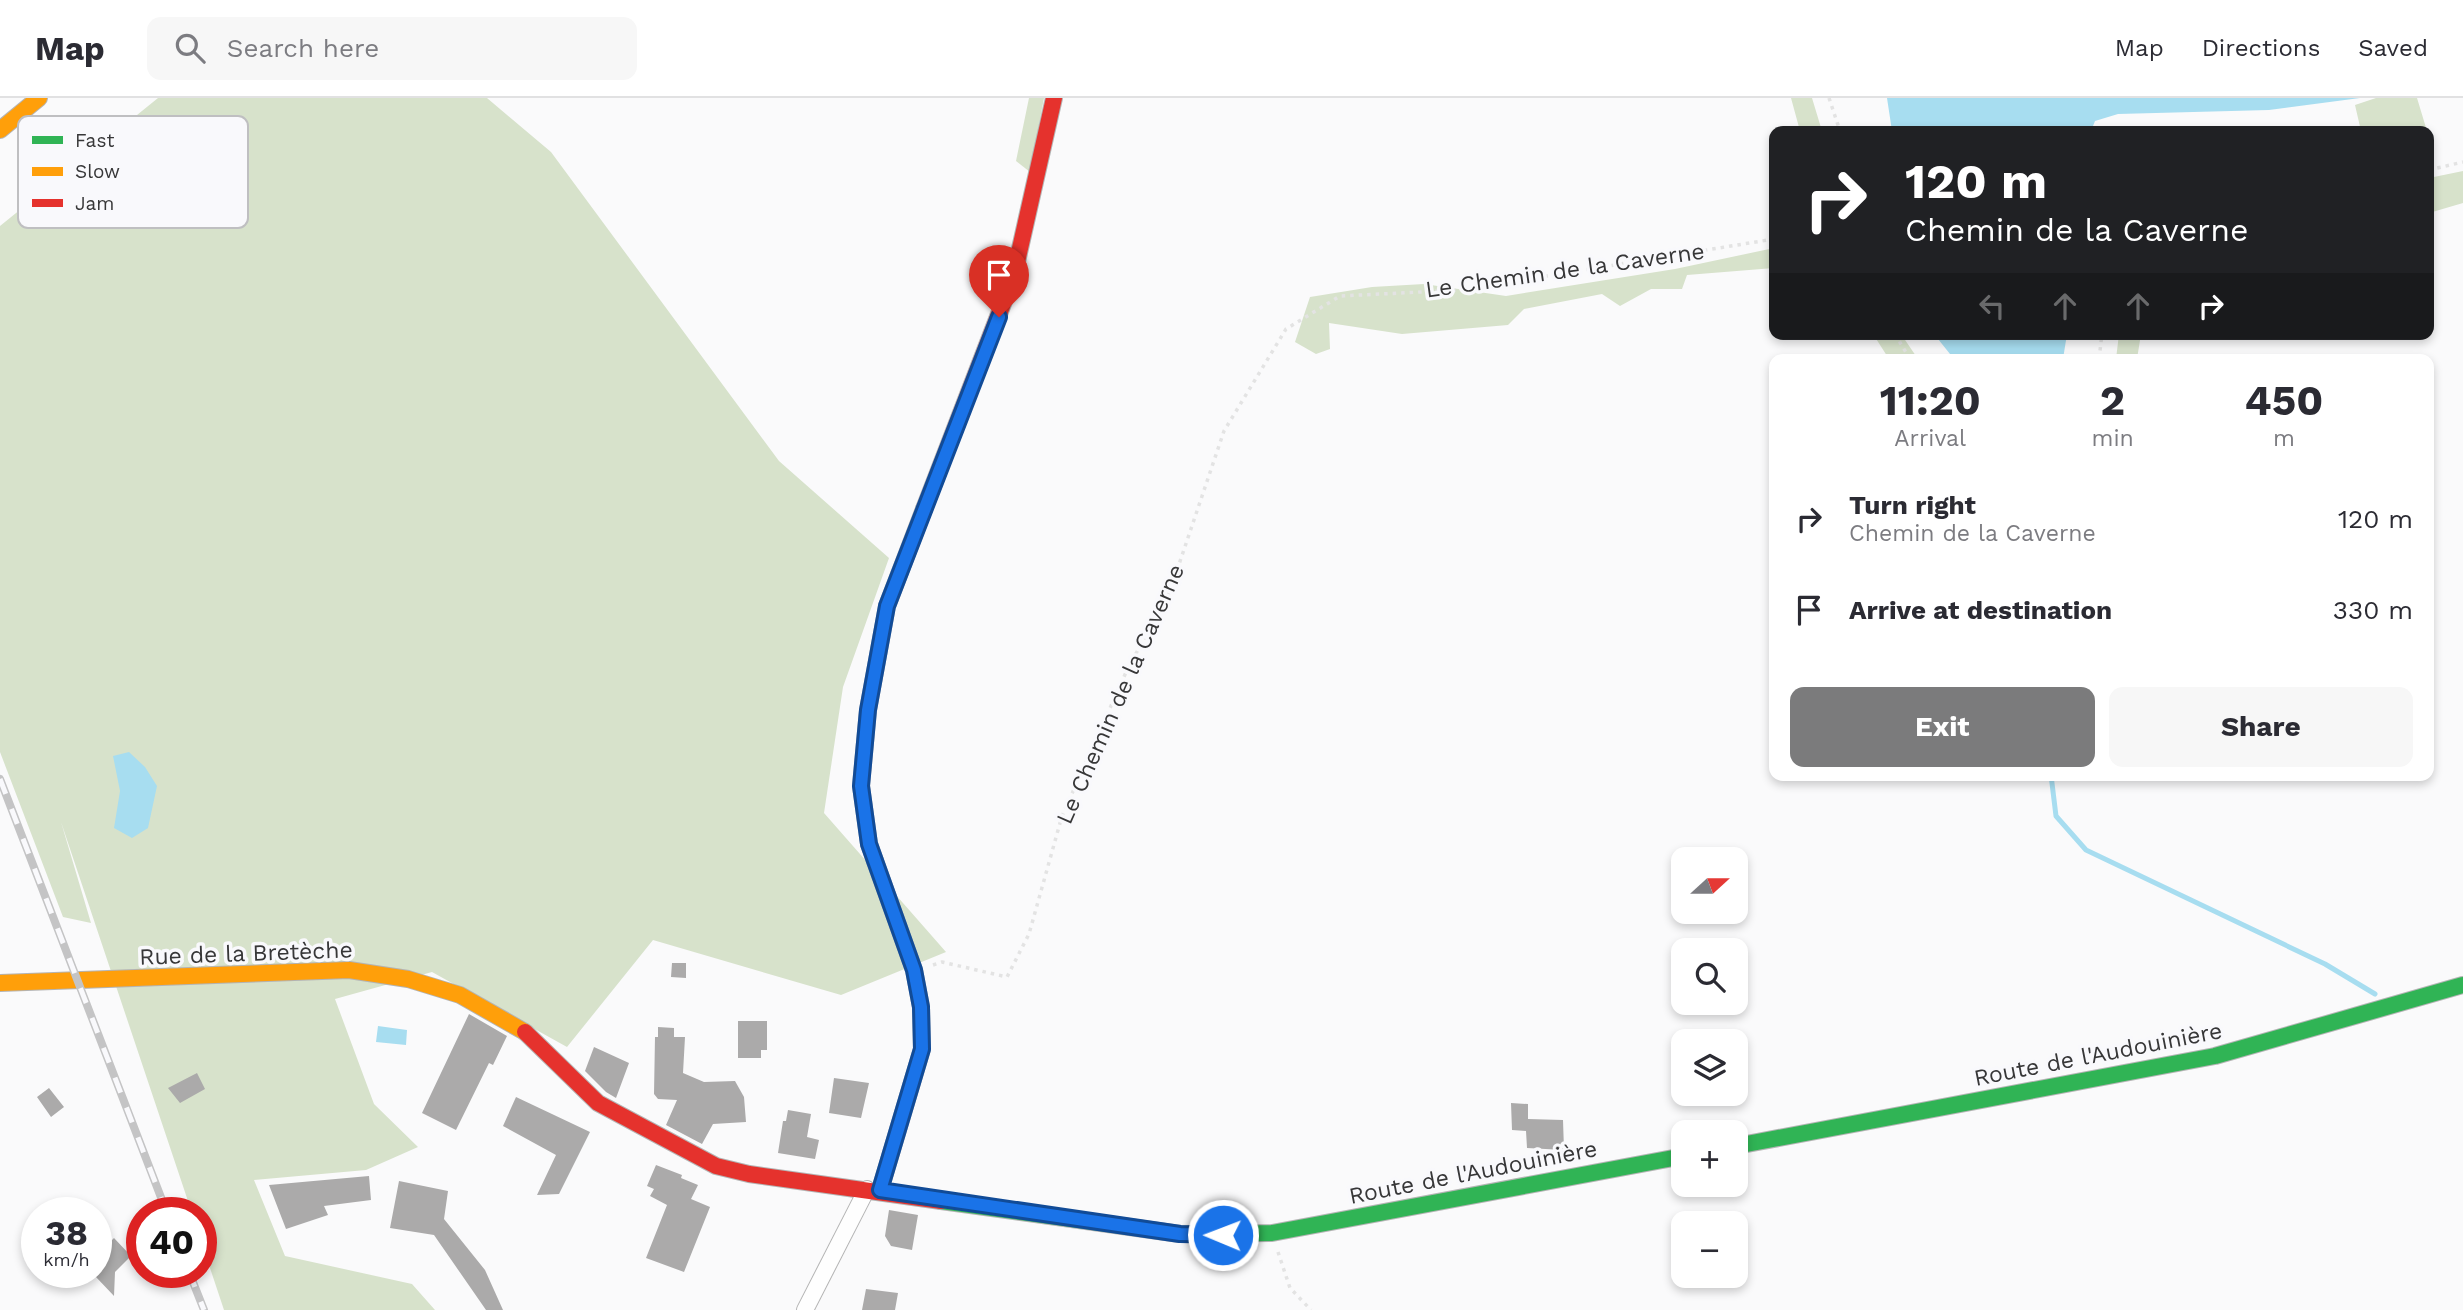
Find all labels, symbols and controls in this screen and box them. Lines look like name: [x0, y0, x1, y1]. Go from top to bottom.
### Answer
search box: [147, 17, 637, 80]
text: Map: [35, 29, 105, 68]
icon: search: [171, 29, 209, 67]
text: Search here: [227, 33, 379, 63]
text: Map: [2115, 34, 2164, 62]
text: Directions: [2202, 34, 2320, 62]
text: Saved: [2358, 34, 2428, 62]
legend: [18, 116, 248, 228]
text: Fast: [75, 129, 114, 152]
text: 120 m: [1905, 152, 2047, 210]
icon: right: [1790, 154, 1881, 245]
text: Slow: [75, 160, 120, 183]
text: Jam: [75, 192, 114, 215]
text: Chemin de la Caverne: [1905, 211, 2248, 249]
street label: Le Chemin de la Caverne: [1424, 238, 1706, 303]
pin: [969, 245, 1029, 317]
icon: arrive: [980, 256, 1018, 294]
icon: left: [1973, 287, 2011, 325]
icon: ahead: [2046, 287, 2084, 325]
icon: ahead: [2119, 287, 2157, 325]
icon: right: [2192, 287, 2230, 325]
text: 11:20: [1880, 376, 1981, 425]
text: 2: [2100, 376, 2125, 425]
text: 450: [2245, 376, 2323, 425]
text: Arrival: [1894, 425, 1966, 452]
text: min: [2092, 425, 2134, 452]
text: m: [2273, 425, 2295, 452]
text: Turn right: [1849, 490, 1976, 520]
icon: right: [1790, 500, 1828, 538]
text: 120 m: [2338, 504, 2413, 534]
text: Chemin de la Caverne: [1849, 520, 2096, 547]
street label: Le Chemin de la Caverne: [1051, 560, 1190, 828]
icon: arrive: [1790, 591, 1828, 629]
text: Arrive at destination: [1849, 595, 2112, 625]
text: 330 m: [2333, 595, 2413, 625]
button: Exit: [1790, 687, 2095, 767]
button: Share: [2109, 687, 2413, 767]
north arrow: [1671, 847, 1748, 924]
map controls: [1671, 847, 1748, 1288]
street label: Rue de la Bretèche: [139, 936, 353, 971]
button: search: [1671, 938, 1748, 1015]
street label: Route de l'Audouinière: [1972, 1017, 2225, 1092]
button: layers: [1671, 1029, 1748, 1106]
button: +: [1671, 1120, 1748, 1197]
street label: Route de l'Audouinière: [1347, 1135, 1600, 1210]
speed limit sign: 40: [126, 1197, 217, 1288]
position arrow: [1186, 1198, 1260, 1272]
button: −: [1671, 1211, 1748, 1288]
text: 38: [45, 1212, 88, 1254]
text: km/h: [43, 1249, 90, 1270]

